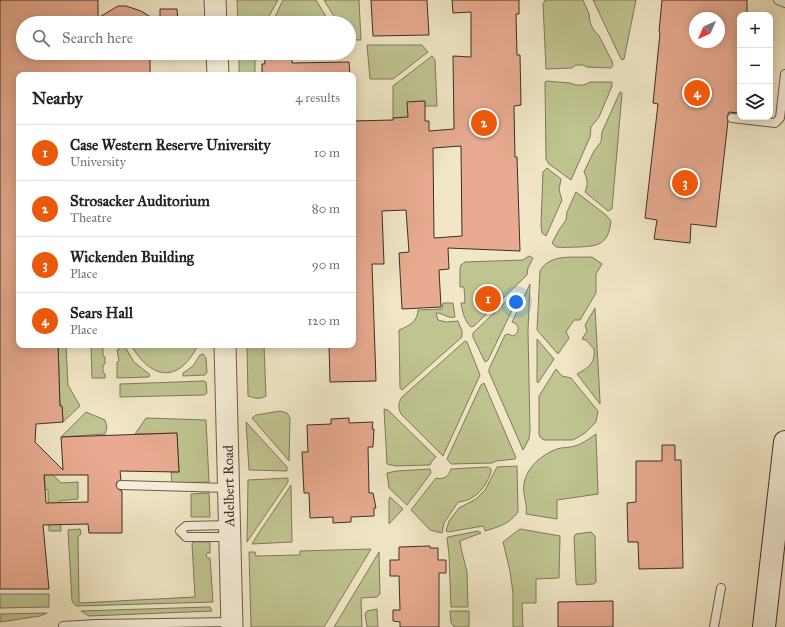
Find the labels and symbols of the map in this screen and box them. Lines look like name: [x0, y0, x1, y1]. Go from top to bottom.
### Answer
north arrow: [689, 12, 725, 48]
pin: 4: [684, 78, 710, 108]
pin: 2: [471, 108, 497, 138]
pin: 3: [672, 168, 698, 198]
pin: 1: [475, 284, 501, 314]
your location: [506, 292, 526, 312]
street label: Adelbert Road: [220, 445, 238, 528]

